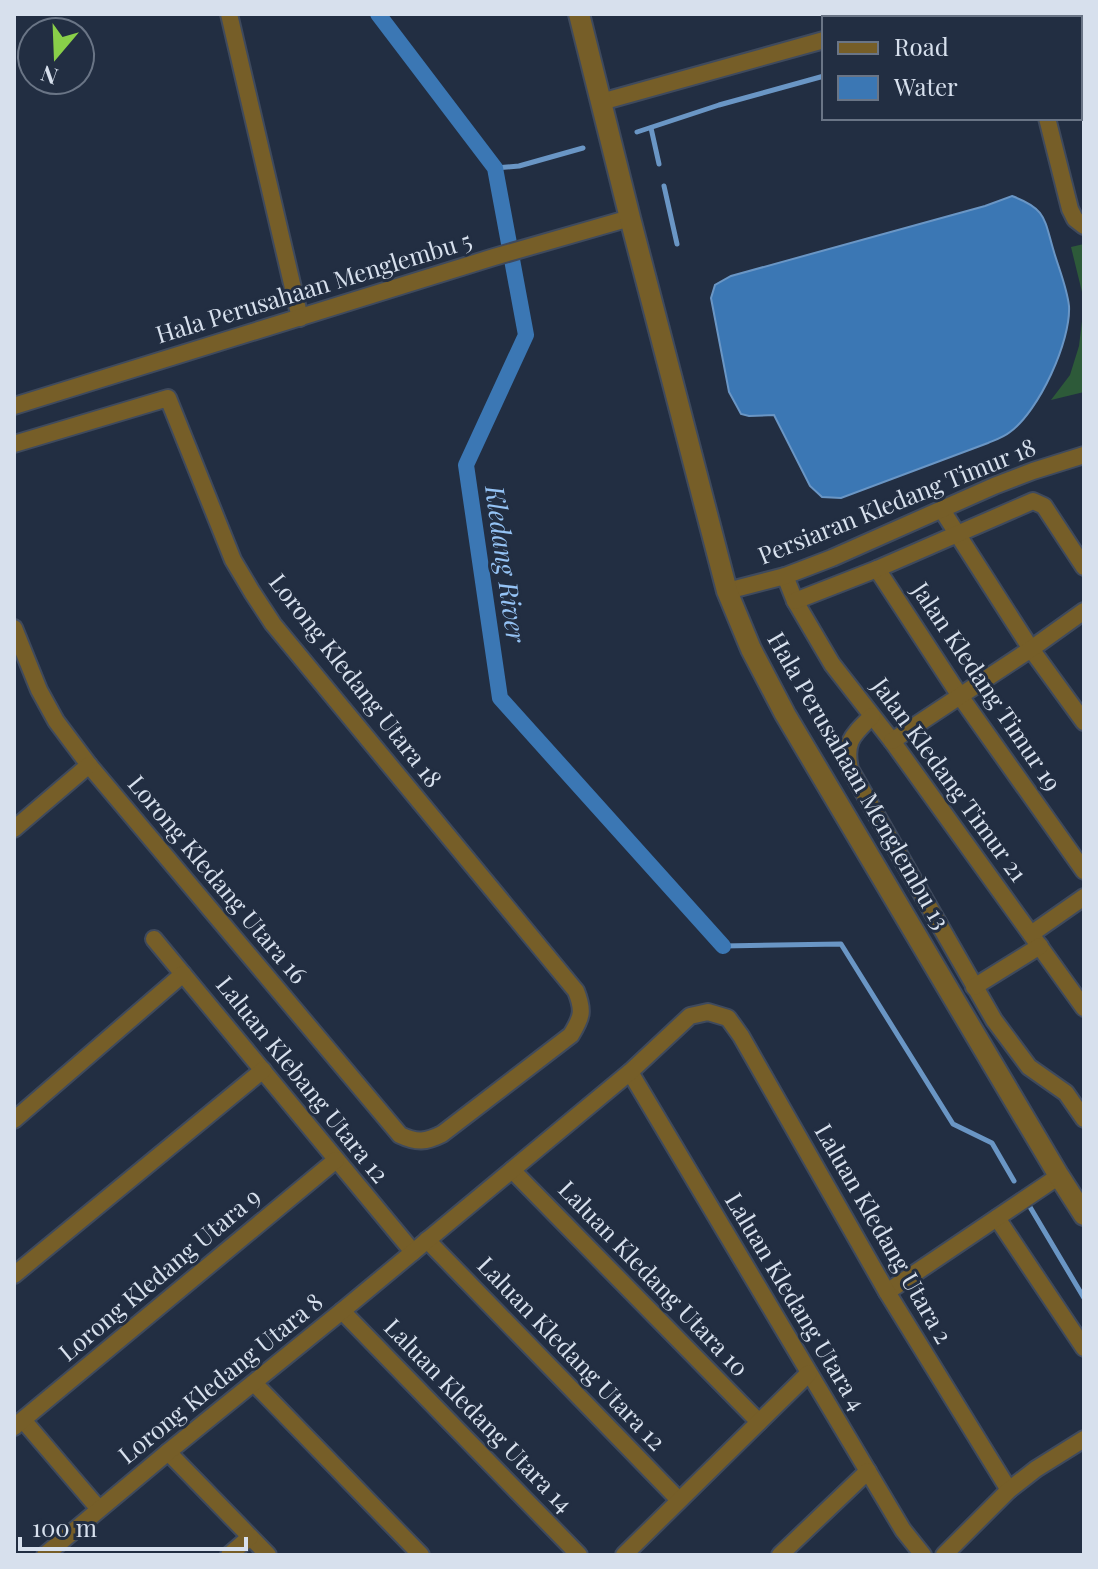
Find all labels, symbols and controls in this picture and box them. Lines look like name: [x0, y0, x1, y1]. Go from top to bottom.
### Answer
north arrow: [16, 16, 96, 96]
legend: [822, 16, 1082, 120]
text: Road: [894, 30, 949, 62]
text: N: [37, 59, 62, 93]
text: Water: [893, 70, 958, 102]
street label: Hala Perusahaan Menglembu 5: [151, 223, 475, 349]
street label: Persiaran Kledang Timur 18: [753, 430, 1040, 571]
water label: Kledang River: [478, 482, 535, 645]
street label: Lorong Kledang Utara 18: [263, 566, 450, 793]
street label: Jalan Kledang Timur 19: [905, 574, 1070, 797]
street label: Hala Perusahaan Menglembu 13: [761, 626, 958, 934]
street label: Jalan Kledang Timur 21: [865, 670, 1036, 887]
street label: Lorong Kledang Utara 16: [122, 768, 315, 990]
street label: Laluan Klebang Utara 12: [210, 969, 397, 1189]
street label: Laluan Kledang Utara 2: [809, 1117, 961, 1349]
street label: Laluan Kledang Utara 10: [552, 1173, 756, 1382]
street label: Lorong Kledang Utara 9: [51, 1180, 266, 1367]
street label: Laluan Kledang Utara 4: [719, 1186, 874, 1416]
street label: Laluan Kledang Utara 12: [471, 1249, 673, 1456]
street label: Lorong Kledang Utara 8: [111, 1285, 329, 1470]
street label: Laluan Kledang Utara 14: [378, 1311, 581, 1519]
scale bar: [20, 1501, 246, 1551]
text: 100 m: [32, 1511, 97, 1543]

